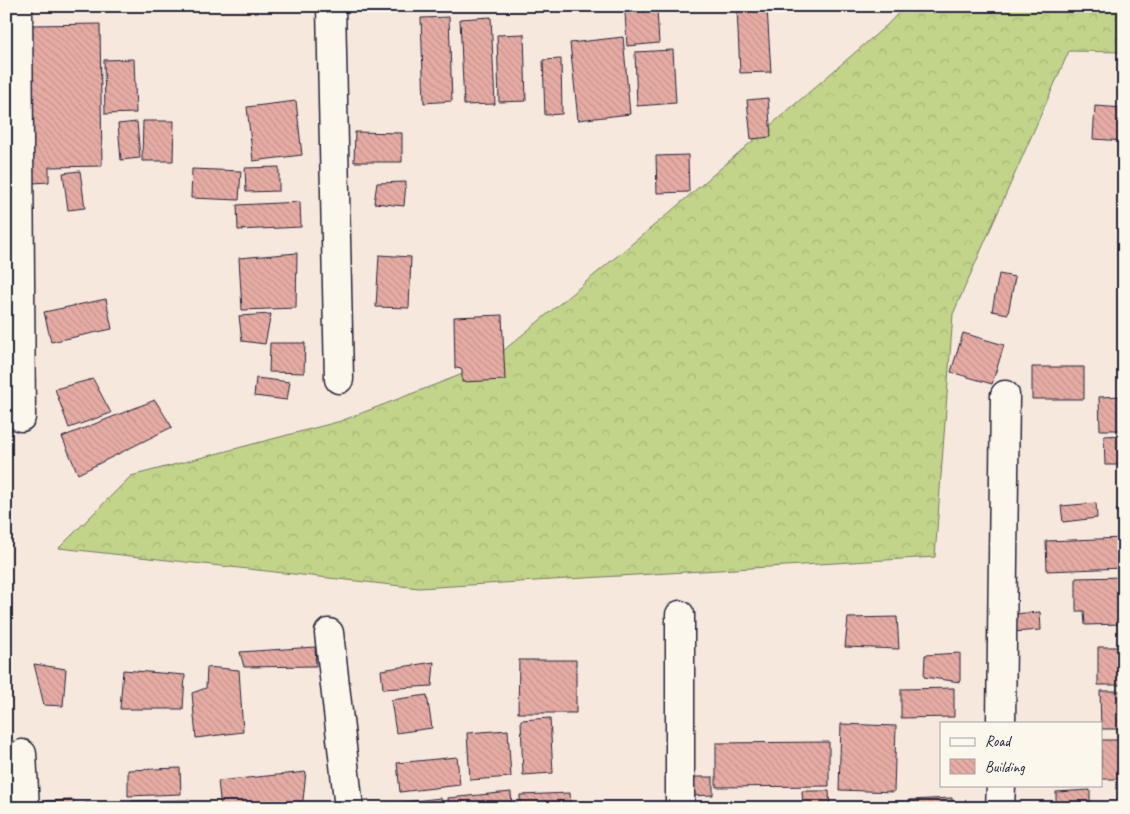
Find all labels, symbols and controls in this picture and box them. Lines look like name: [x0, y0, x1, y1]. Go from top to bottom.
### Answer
legend: [940, 722, 1102, 786]
text: Road: [985, 732, 1012, 751]
text: Building: [985, 758, 1025, 777]

